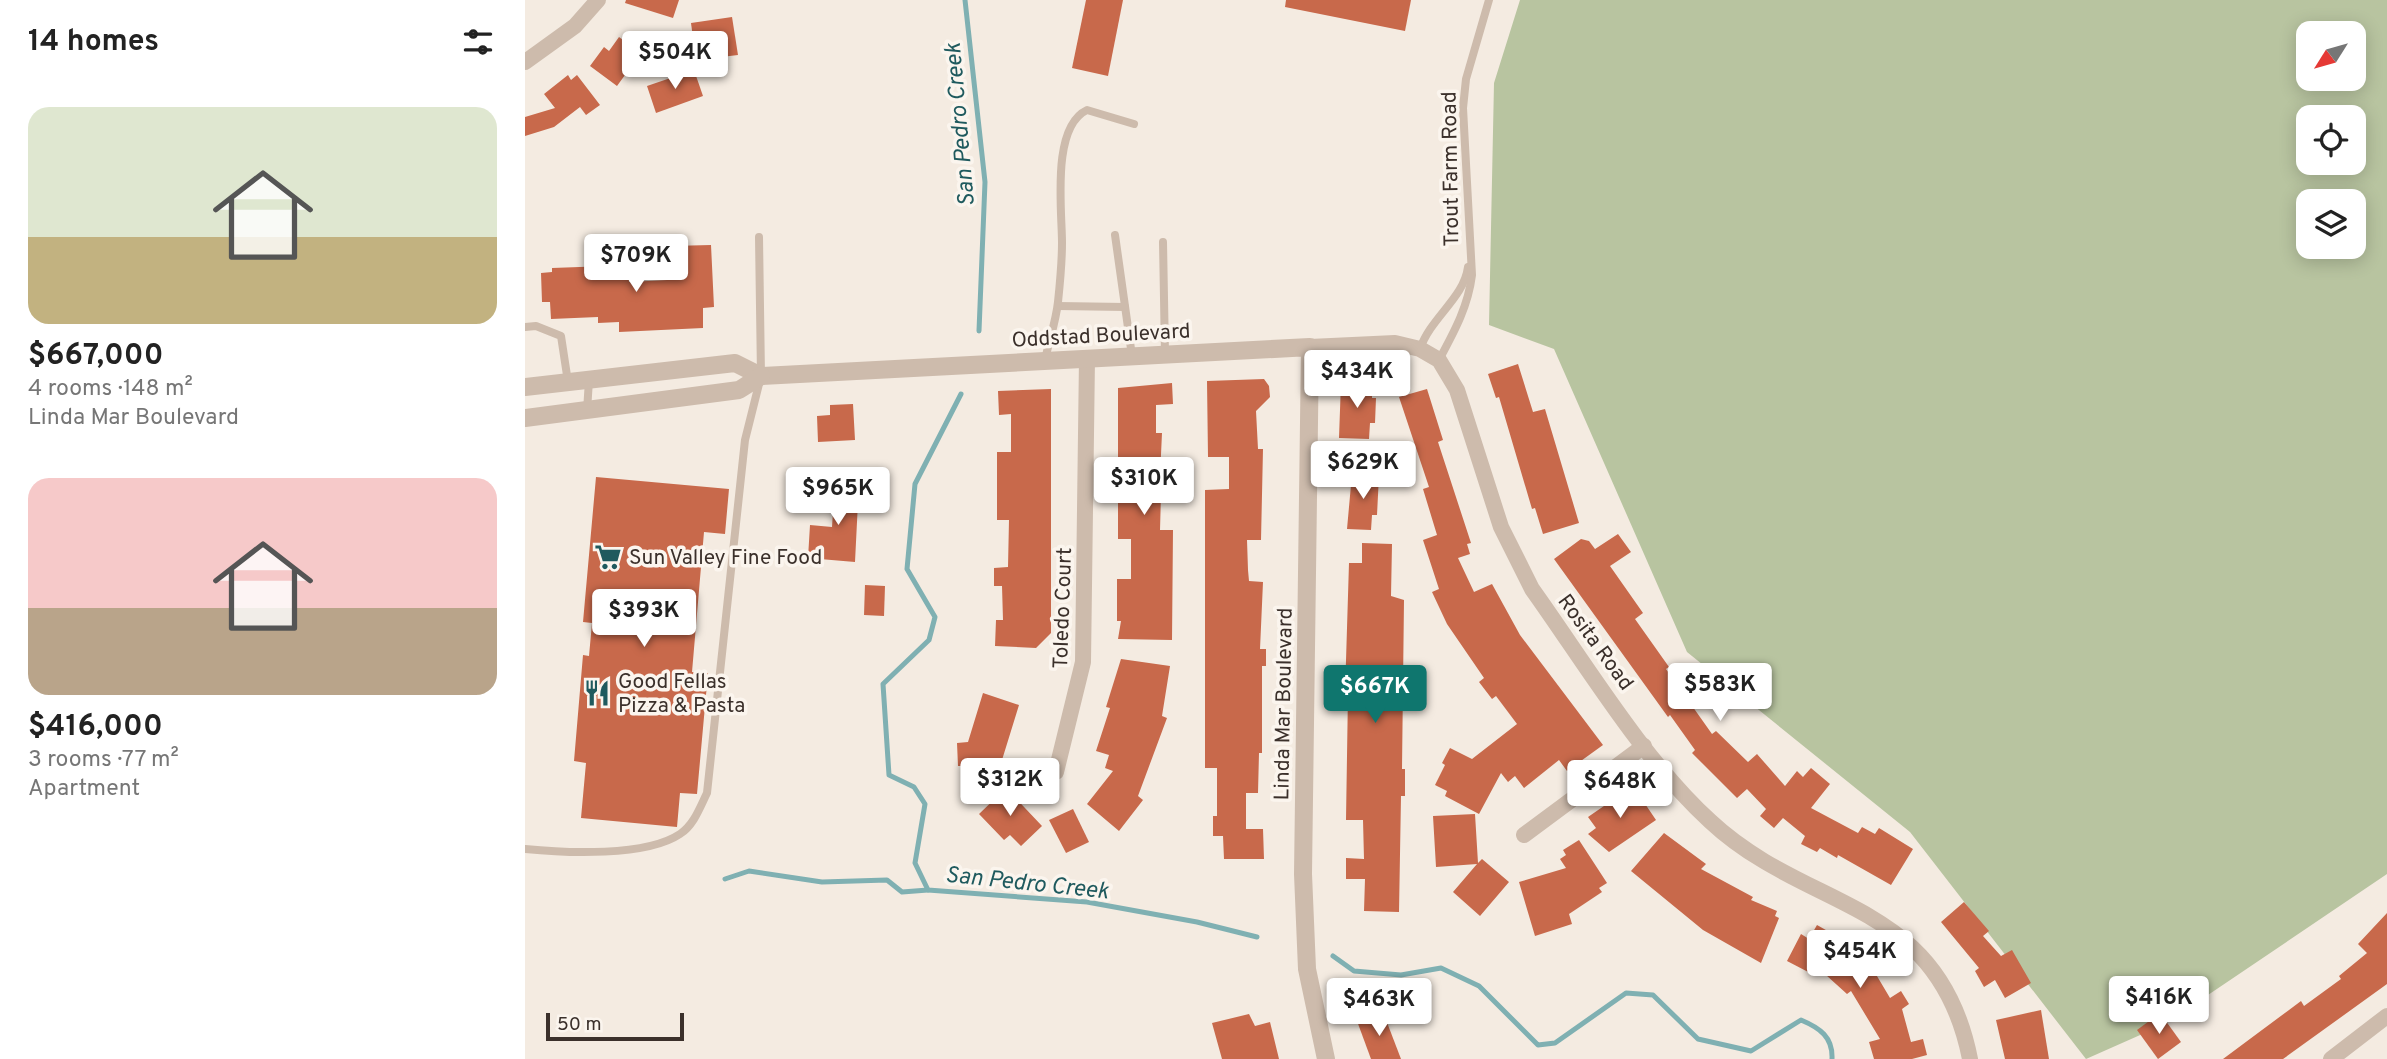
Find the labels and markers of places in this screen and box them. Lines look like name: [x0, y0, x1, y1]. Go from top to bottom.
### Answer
pin: $504K: [626, 32, 724, 91]
pin: $709K: [587, 234, 685, 294]
pin: $434K: [1308, 350, 1406, 410]
pin: $629K: [1314, 442, 1412, 501]
pin: $310K: [1095, 458, 1193, 517]
pin: $965K: [789, 468, 887, 527]
supermarket icon: Sun Valley Fine Food: [593, 542, 623, 572]
place label: Sun Valley Fine Food: [629, 545, 822, 572]
pin: $393K: [595, 590, 693, 649]
pin: $583K: [1671, 664, 1769, 723]
pin: $667K: [1326, 666, 1424, 725]
place label: Good Fellas Pizza & Pasta: [618, 669, 745, 720]
restaurant icon: Good Fellas Pizza & Pasta: [582, 678, 612, 708]
pin: $312K: [961, 758, 1059, 818]
pin: $648K: [1571, 760, 1669, 820]
pin: $454K: [1811, 930, 1909, 990]
pin: $416K: [2110, 976, 2208, 1036]
pin: $463K: [1330, 978, 1428, 1038]

